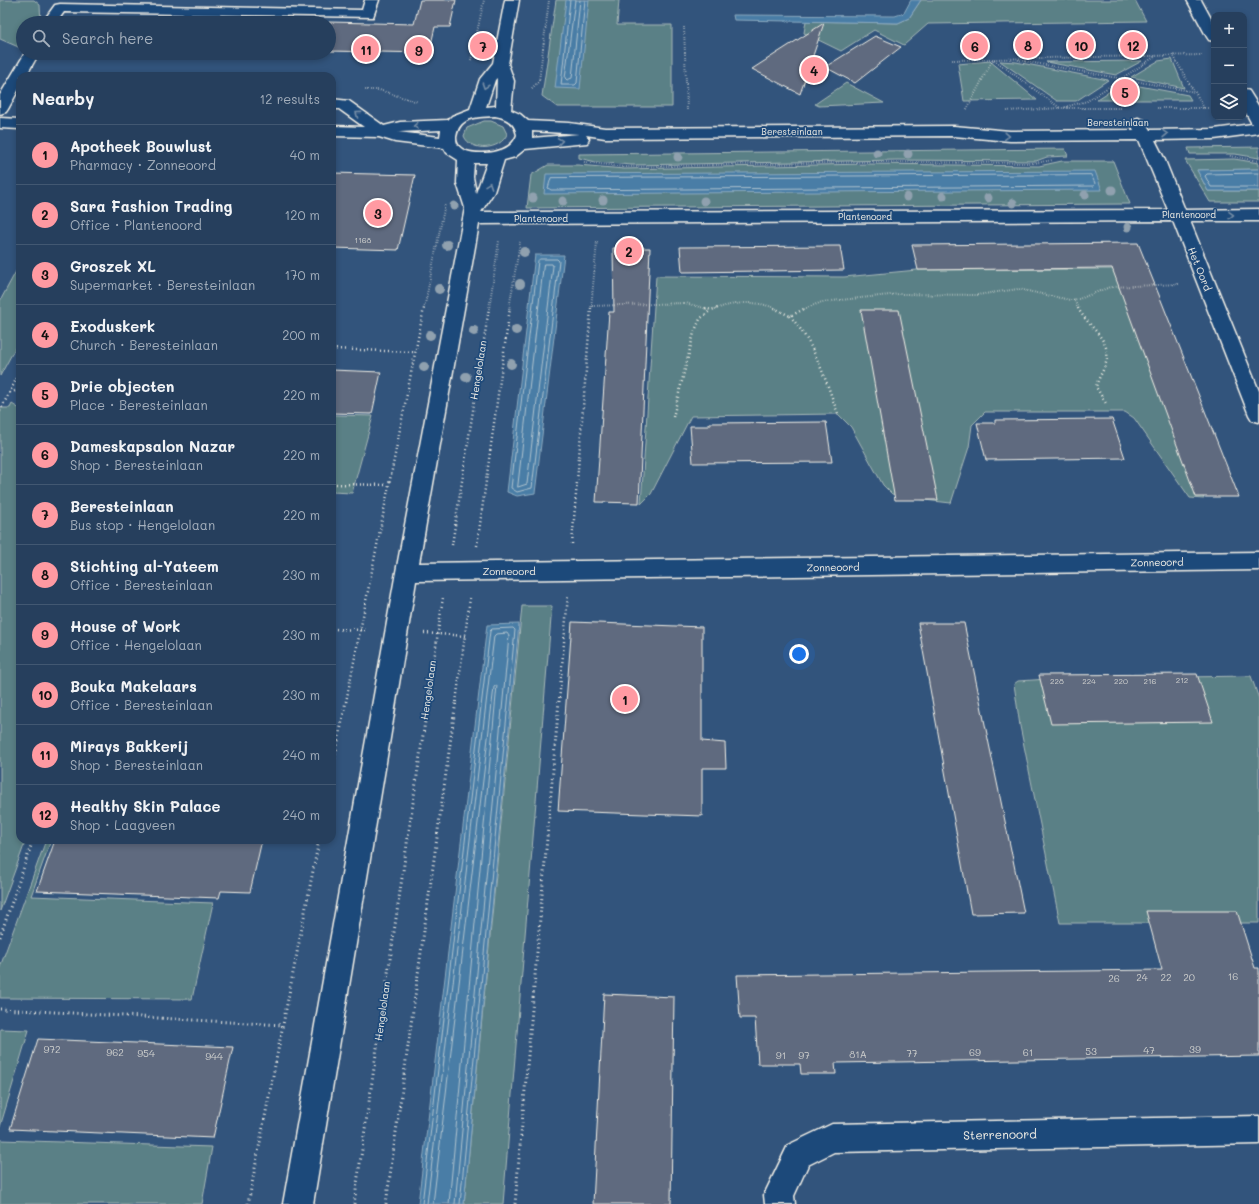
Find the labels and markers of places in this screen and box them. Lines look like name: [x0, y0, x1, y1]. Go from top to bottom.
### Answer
pin: 8: [1015, 30, 1041, 60]
pin: 10: [1068, 30, 1094, 60]
pin: 12: [1120, 30, 1146, 60]
pin: 7: [470, 31, 496, 61]
pin: 6: [962, 31, 988, 61]
pin: 11: [353, 34, 379, 64]
pin: 9: [406, 35, 432, 65]
pin: 4: [801, 55, 827, 85]
pin: 5: [1112, 77, 1138, 107]
pin: 3: [365, 198, 391, 228]
pin: 2: [616, 236, 642, 266]
pin: 1: [612, 684, 638, 714]

